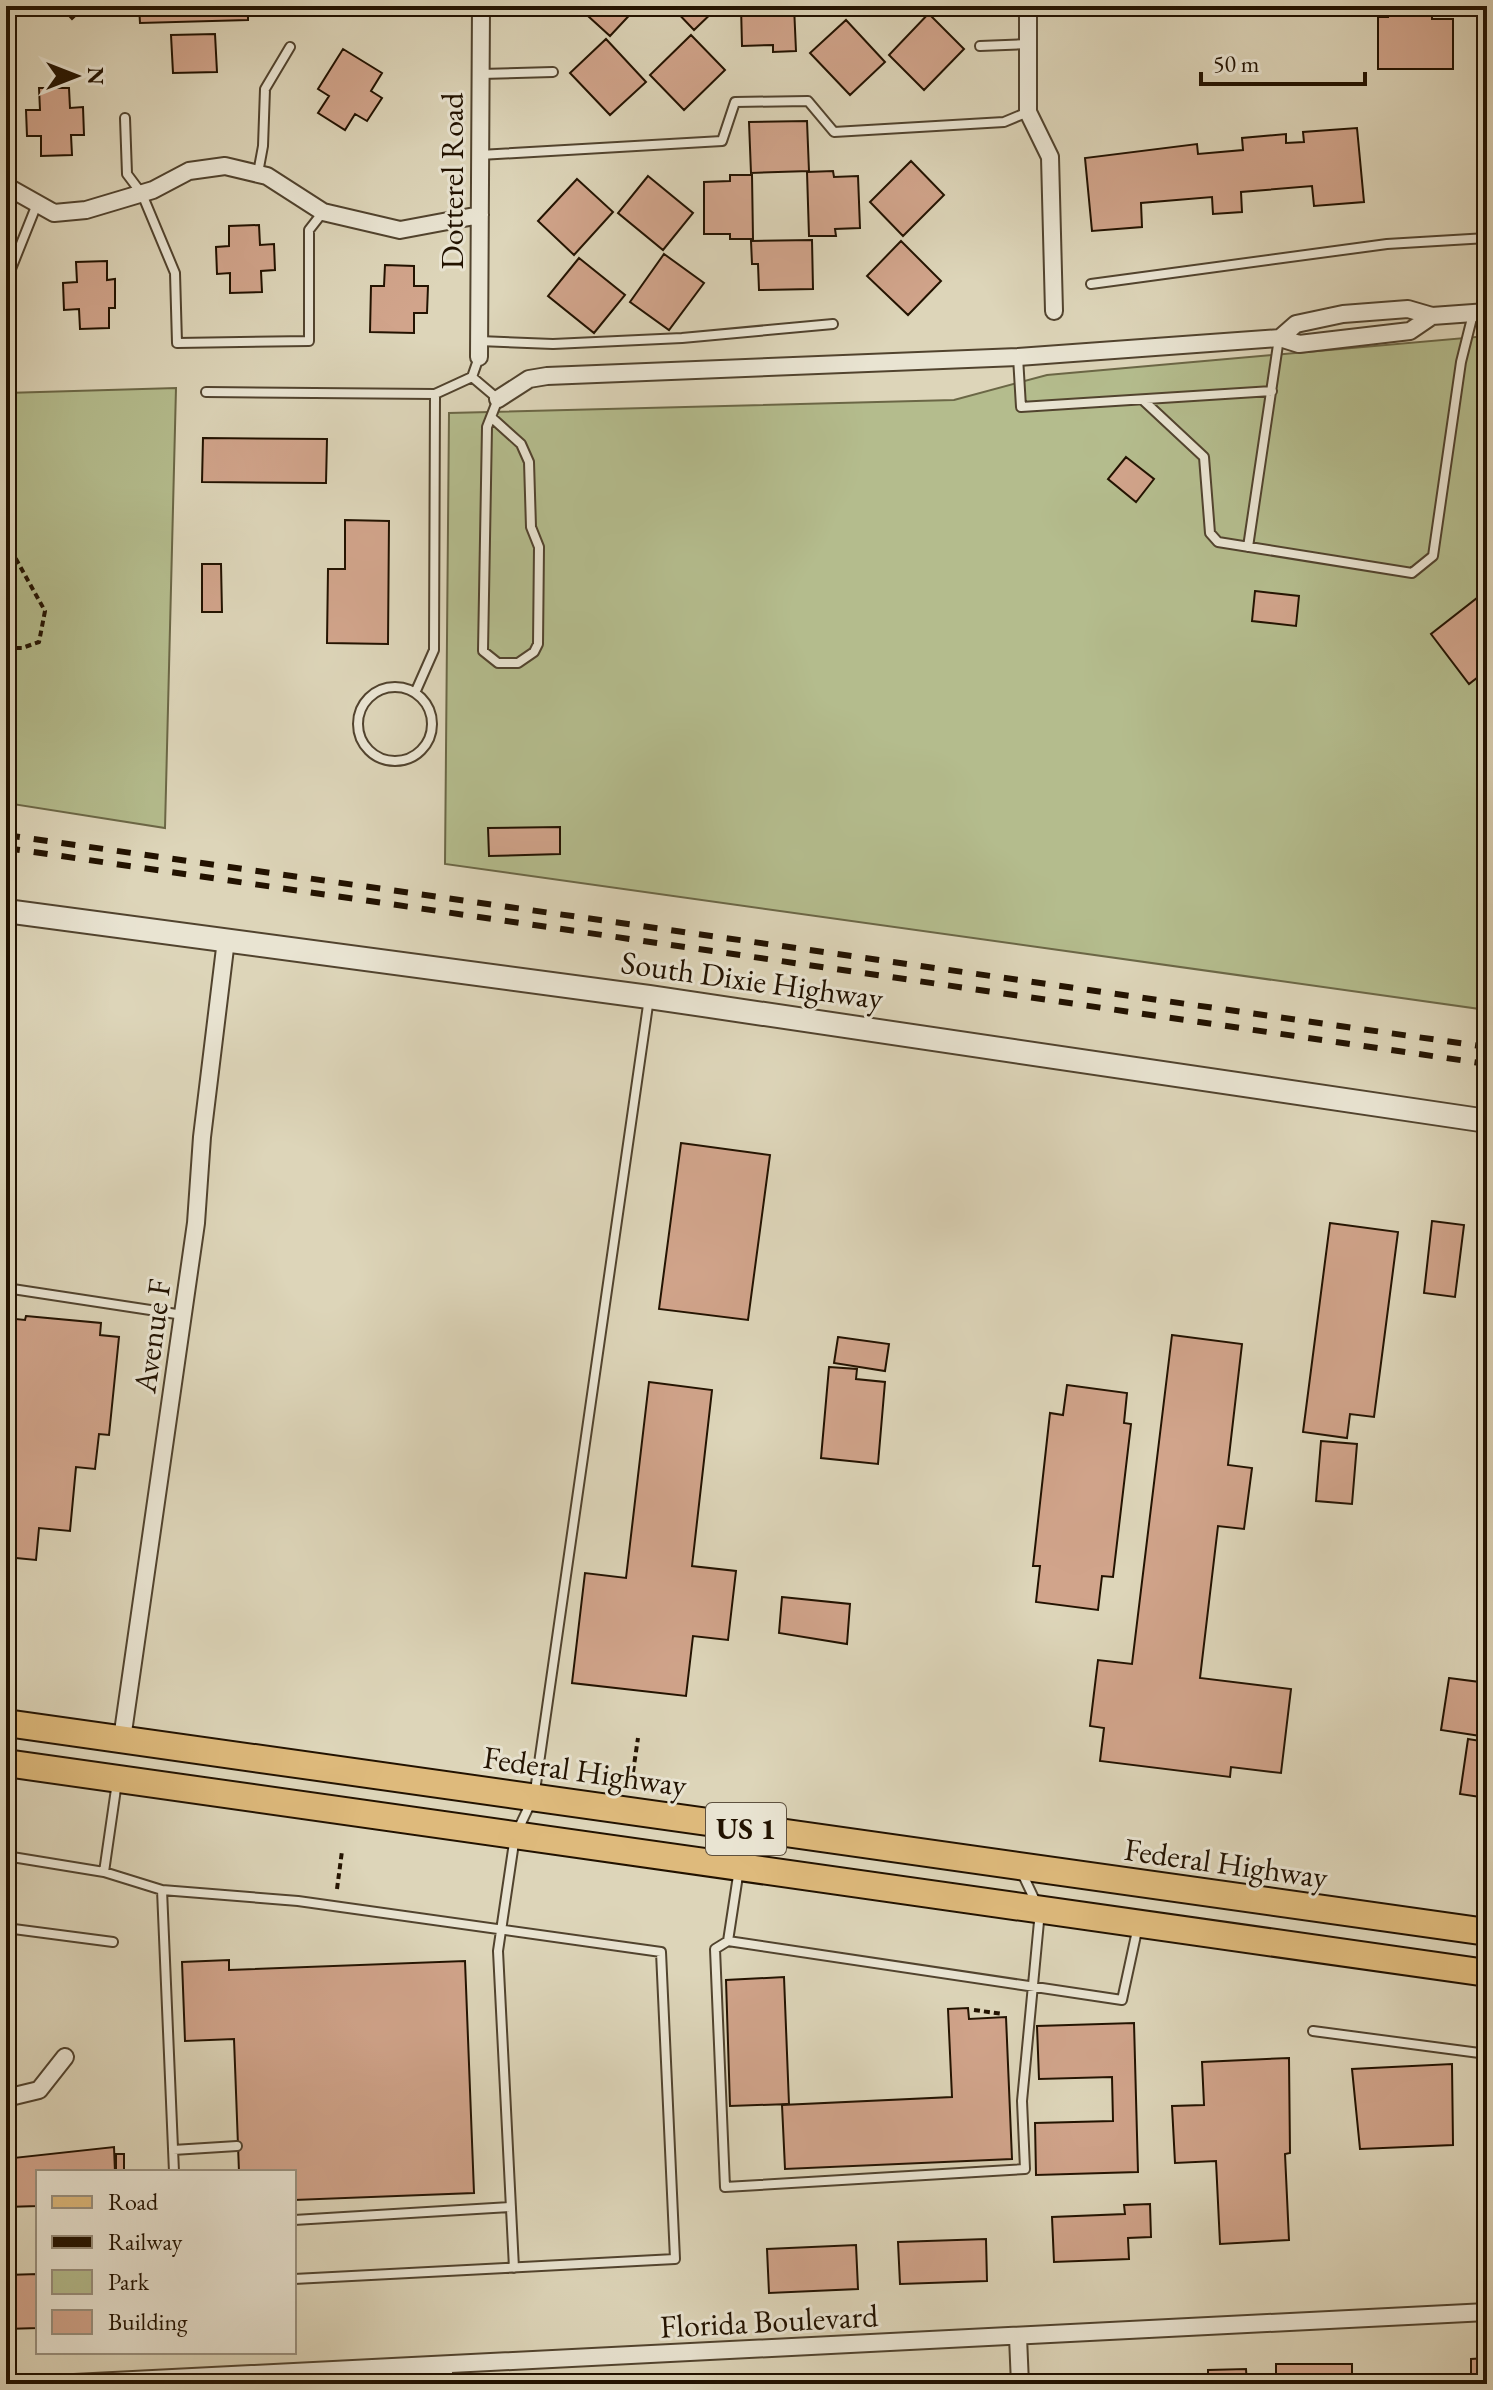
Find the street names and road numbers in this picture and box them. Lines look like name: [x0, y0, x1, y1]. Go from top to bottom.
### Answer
street label: Dotterel Road: [431, 92, 473, 269]
street label: South Dixie Highway: [618, 941, 887, 1019]
street label: Avenue F: [123, 1276, 181, 1397]
street label: Federal Highway: [481, 1736, 690, 1806]
road number: US 1: [706, 1803, 786, 1855]
street label: Federal Highway: [1122, 1828, 1331, 1898]
street label: Florida Boulevard: [659, 2294, 880, 2348]

